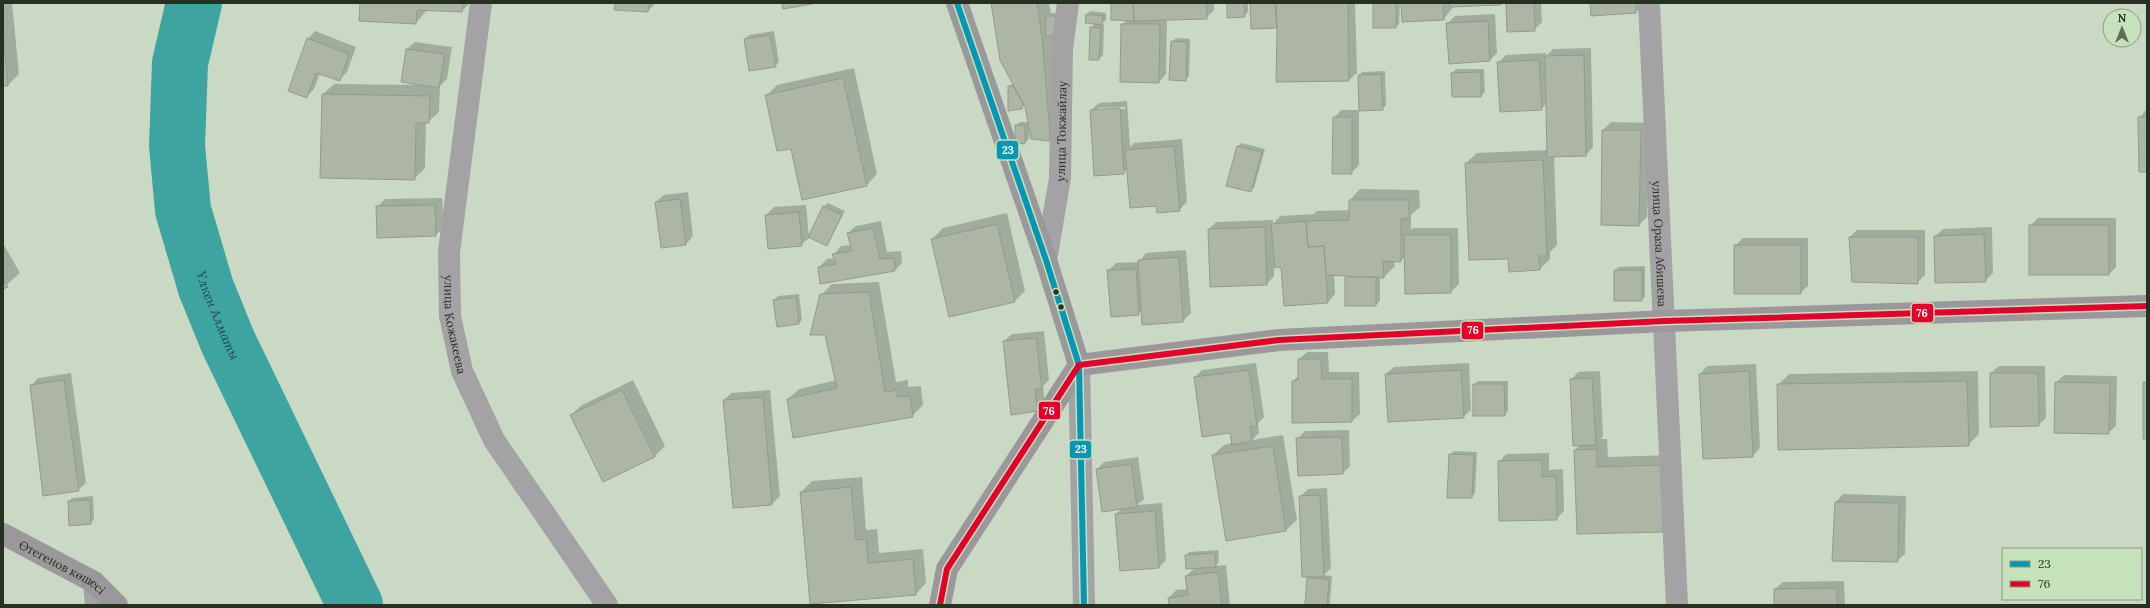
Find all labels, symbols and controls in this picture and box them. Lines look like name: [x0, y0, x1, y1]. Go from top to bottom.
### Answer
north arrow: [2102, 8, 2142, 48]
text: N: [2118, 11, 2127, 25]
street label: улица Токжайлау: [1052, 80, 1069, 183]
line badge: 23: [996, 140, 1019, 160]
text: 23: [1002, 143, 1014, 157]
street label: улица Ораза Абишева: [1650, 180, 1671, 307]
water label: Үлкен Алматы: [193, 269, 244, 363]
street label: улица Кожакеева: [442, 275, 470, 375]
unlabelled marker: [1051, 287, 1061, 297]
unlabelled marker: [1056, 302, 1066, 312]
line badge: 76: [1911, 303, 1934, 323]
text: 76: [1916, 306, 1928, 320]
line badge: 76: [1461, 321, 1484, 340]
text: 76: [1467, 323, 1479, 337]
line badge: 76: [1038, 401, 1061, 420]
text: 76: [1043, 404, 1055, 418]
line badge: 23: [1069, 440, 1092, 459]
text: 23: [1075, 442, 1087, 456]
street label: Өтегенов көшесі: [17, 536, 109, 597]
legend: [2002, 548, 2142, 600]
text: 23: [2038, 556, 2051, 571]
text: 76: [2038, 576, 2051, 591]

